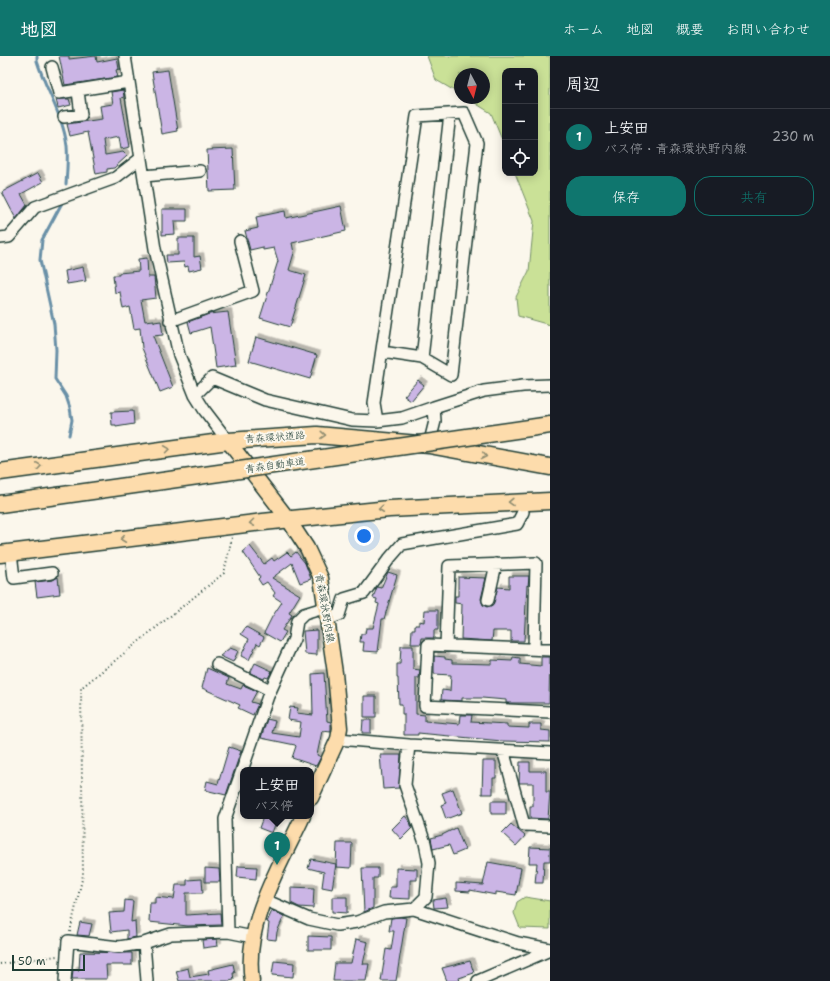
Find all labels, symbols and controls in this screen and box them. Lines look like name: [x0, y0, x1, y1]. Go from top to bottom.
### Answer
text: 地図: [20, 17, 58, 42]
text: ホーム: [563, 20, 604, 38]
text: 地図: [626, 20, 654, 38]
text: 概要: [676, 20, 704, 38]
text: お問い合わせ: [726, 20, 810, 38]
north arrow: [454, 68, 490, 104]
map controls: [502, 68, 538, 176]
button: +: [502, 68, 538, 104]
text: 周辺: [566, 73, 600, 95]
button: −: [502, 104, 538, 140]
text: 上安田: [604, 118, 649, 138]
text: 1: [576, 128, 582, 145]
text: 230 m: [772, 128, 814, 145]
button: locate: [502, 140, 538, 176]
text: バス停 · 青森環状野内線: [604, 140, 747, 157]
button: 保存: [566, 176, 686, 216]
button: 共有: [694, 176, 814, 216]
street label: 青森環状道路: [245, 428, 305, 446]
one-way arrow: [320, 431, 326, 440]
one-way arrow: [164, 445, 171, 454]
one-way arrow: [481, 451, 487, 459]
street label: 青森自動車道: [244, 454, 306, 476]
one-way arrow: [36, 462, 42, 471]
one-way arrow: [508, 498, 514, 506]
one-way arrow: [378, 505, 384, 514]
one-way arrow: [249, 518, 255, 527]
your location: [354, 526, 374, 546]
one-way arrow: [120, 534, 126, 543]
street label: 青森環状野内線: [313, 572, 337, 644]
popup: [240, 767, 314, 819]
text: 上安田: [254, 775, 300, 795]
text: バス停: [254, 797, 294, 814]
pin: 1: [264, 832, 290, 865]
scale bar: [12, 953, 85, 972]
text: 50 m: [18, 954, 46, 969]

